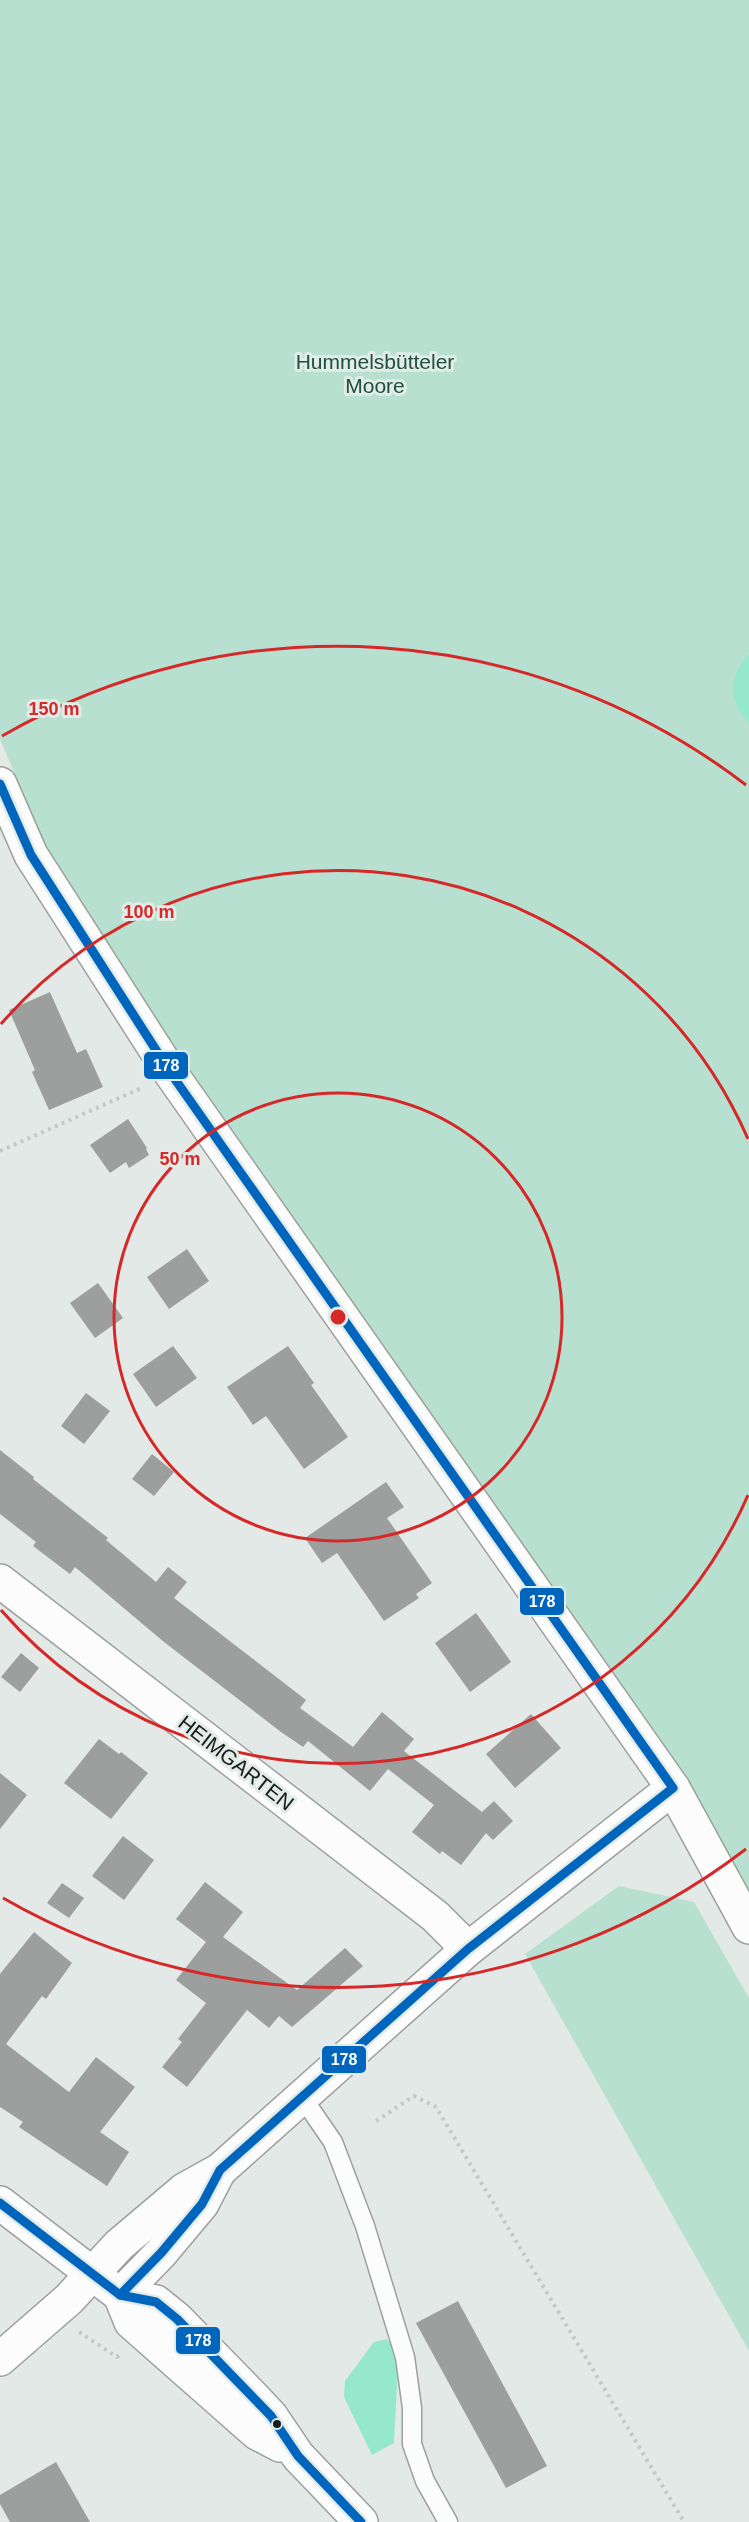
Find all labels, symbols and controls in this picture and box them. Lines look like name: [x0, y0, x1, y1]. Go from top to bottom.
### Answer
park label: Hummelsbütteler Moore: [296, 350, 454, 397]
text: 150 m: [28, 699, 80, 719]
text: 100 m: [123, 902, 175, 922]
line badge: 178: [143, 1051, 189, 1080]
text: 178: [153, 1057, 179, 1074]
text: 50 m: [159, 1149, 201, 1169]
centre of rings: [328, 1307, 348, 1327]
line badge: 178: [519, 1587, 565, 1616]
text: 178: [529, 1593, 555, 1610]
street label: HEIMGARTEN: [174, 1711, 298, 1815]
line badge: 178: [321, 2045, 367, 2074]
text: 178: [331, 2051, 357, 2068]
line badge: 178: [175, 2326, 221, 2355]
text: 178: [185, 2332, 211, 2349]
unlabelled marker: [271, 2418, 283, 2430]

